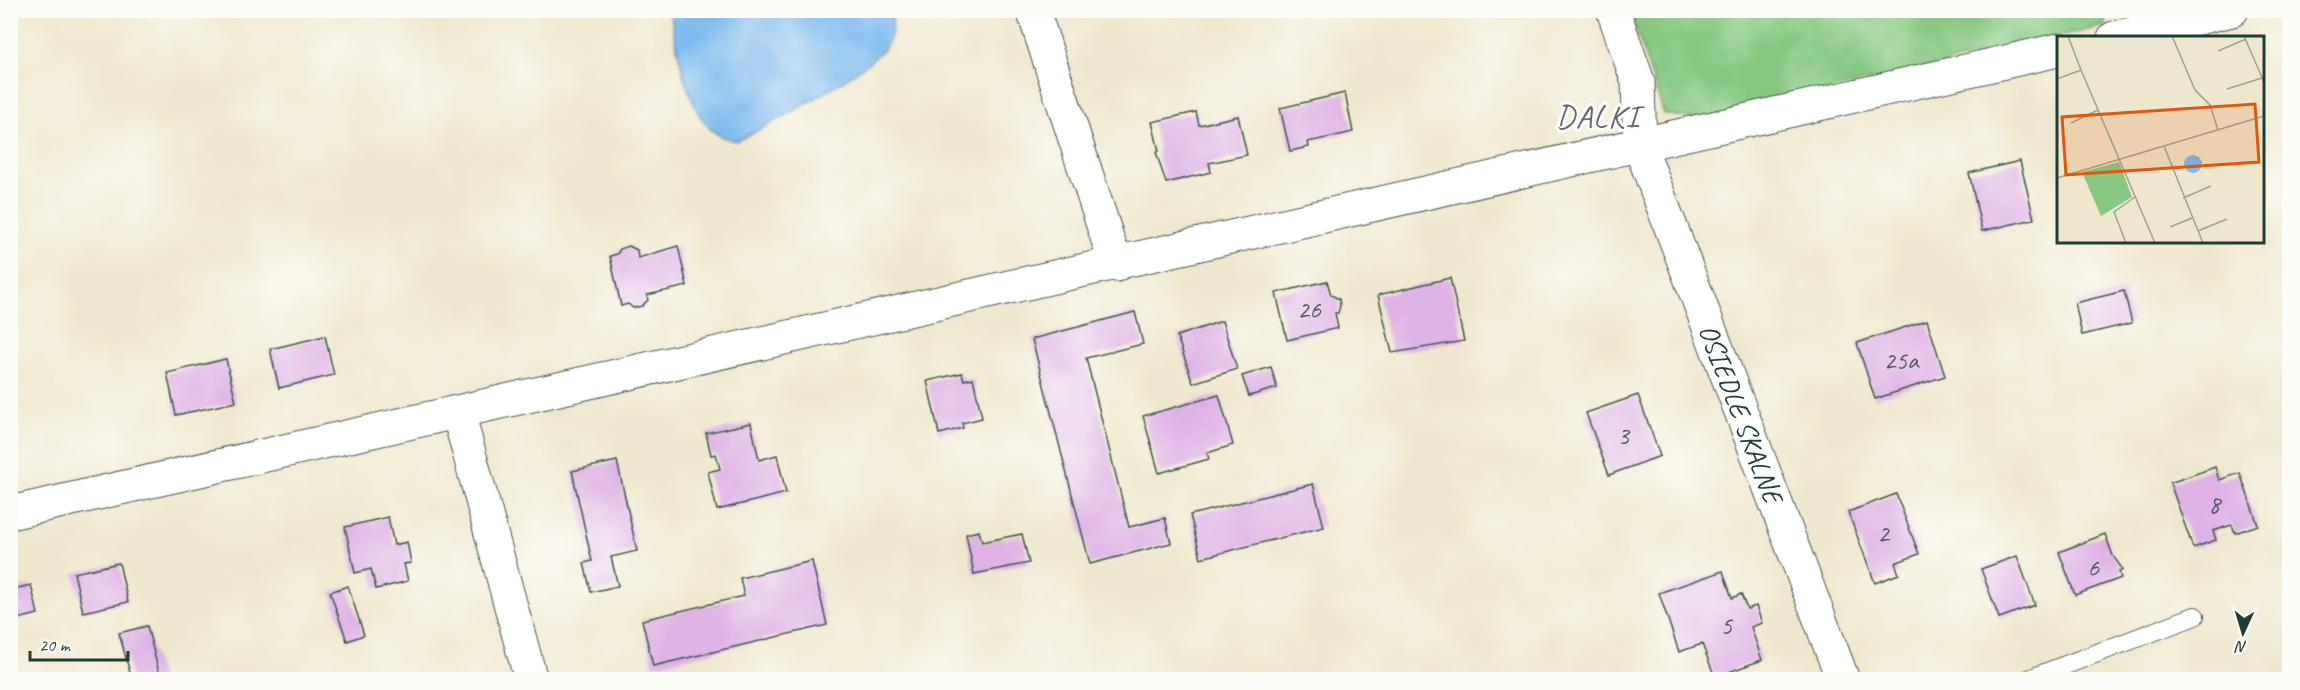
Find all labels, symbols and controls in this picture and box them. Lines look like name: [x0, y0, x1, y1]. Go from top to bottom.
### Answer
inset map: [2057, 36, 2264, 243]
district label: DALKI: [1556, 96, 1646, 137]
house number: 26: [1297, 293, 1322, 326]
street label: OSIEDLE SKALNE: [1691, 319, 1792, 511]
house number: 25a: [1884, 344, 1920, 377]
house number: 3: [1617, 419, 1631, 452]
house number: 8: [2208, 488, 2222, 521]
house number: 2: [1877, 517, 1891, 550]
house number: 6: [2087, 551, 2100, 584]
north arrow: [2213, 603, 2273, 663]
house number: 5: [1720, 609, 1733, 642]
scale bar: [30, 624, 128, 662]
text: 20 m: [39, 634, 72, 656]
text: N: [2233, 636, 2248, 657]

